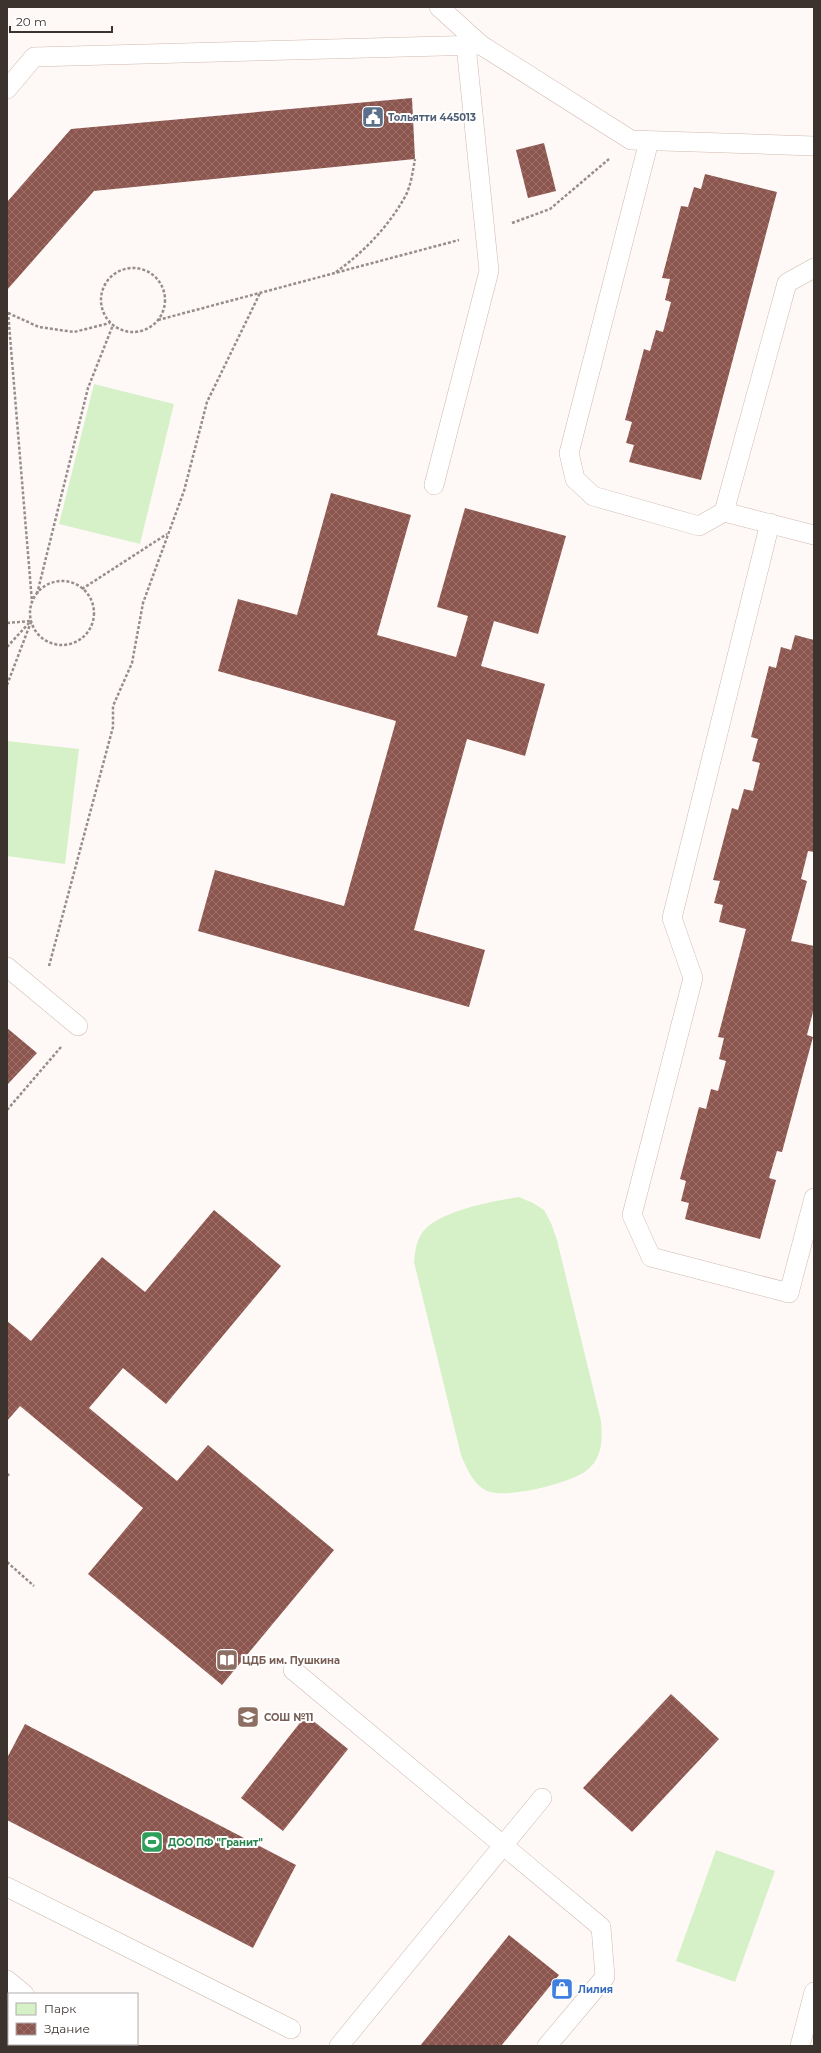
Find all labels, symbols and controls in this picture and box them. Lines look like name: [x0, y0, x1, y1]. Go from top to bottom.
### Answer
scale bar: [10, 8, 112, 34]
text: 20 m: [16, 14, 47, 29]
public building icon: Тольятти 445013: [360, 104, 386, 130]
place label: Тольятти 445013: [388, 111, 476, 124]
library icon: ЦДБ им. Пушкина: [214, 1647, 240, 1673]
place label: ЦДБ им. Пушкина: [242, 1654, 340, 1667]
school or university icon: СОШ №11: [235, 1704, 261, 1730]
place label: СОШ №11: [264, 1711, 314, 1724]
sports icon: ДОО ПФ "Гранит": [139, 1829, 165, 1855]
place label: ДОО ПФ "Гранит": [168, 1836, 263, 1849]
shop icon: Лилия: [549, 1976, 575, 2002]
place label: Лилия: [578, 1983, 613, 1996]
legend: [8, 1993, 138, 2045]
text: Парк: [44, 2001, 76, 2016]
text: Здание: [44, 2021, 90, 2036]

